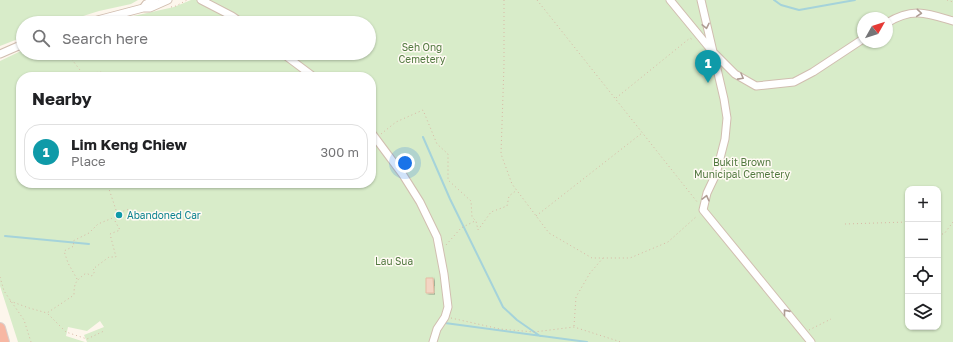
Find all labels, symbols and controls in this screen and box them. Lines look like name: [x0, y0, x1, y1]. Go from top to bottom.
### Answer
one-way arrow: [916, 9, 922, 18]
north arrow: [857, 12, 893, 48]
search box: [16, 16, 376, 60]
one-way arrow: [702, 23, 710, 29]
icon: search: [30, 27, 52, 49]
text: Search here: [62, 29, 148, 47]
park label: Seh Ong Cemetery: [399, 41, 446, 65]
pin: 1: [695, 50, 721, 83]
one-way arrow: [737, 72, 744, 80]
text: Nearby: [32, 88, 92, 109]
text: Lim Keng Chiew: [71, 135, 187, 153]
text: 1: [43, 144, 49, 160]
text: 300 m: [321, 144, 359, 160]
text: Place: [71, 153, 106, 169]
your location: [395, 153, 415, 173]
park label: Bukit Brown Municipal Cemetery: [694, 156, 790, 180]
map controls: [905, 186, 941, 330]
button: +: [905, 186, 941, 222]
one-way arrow: [702, 195, 710, 201]
place label: Abandoned Car: [127, 209, 201, 221]
marker: Abandoned Car: [114, 210, 124, 220]
button: −: [905, 222, 941, 258]
park label: Lau Sua: [375, 255, 413, 267]
button: locate: [905, 258, 941, 294]
button: layers: [905, 294, 941, 330]
one-way arrow: [784, 309, 791, 316]

